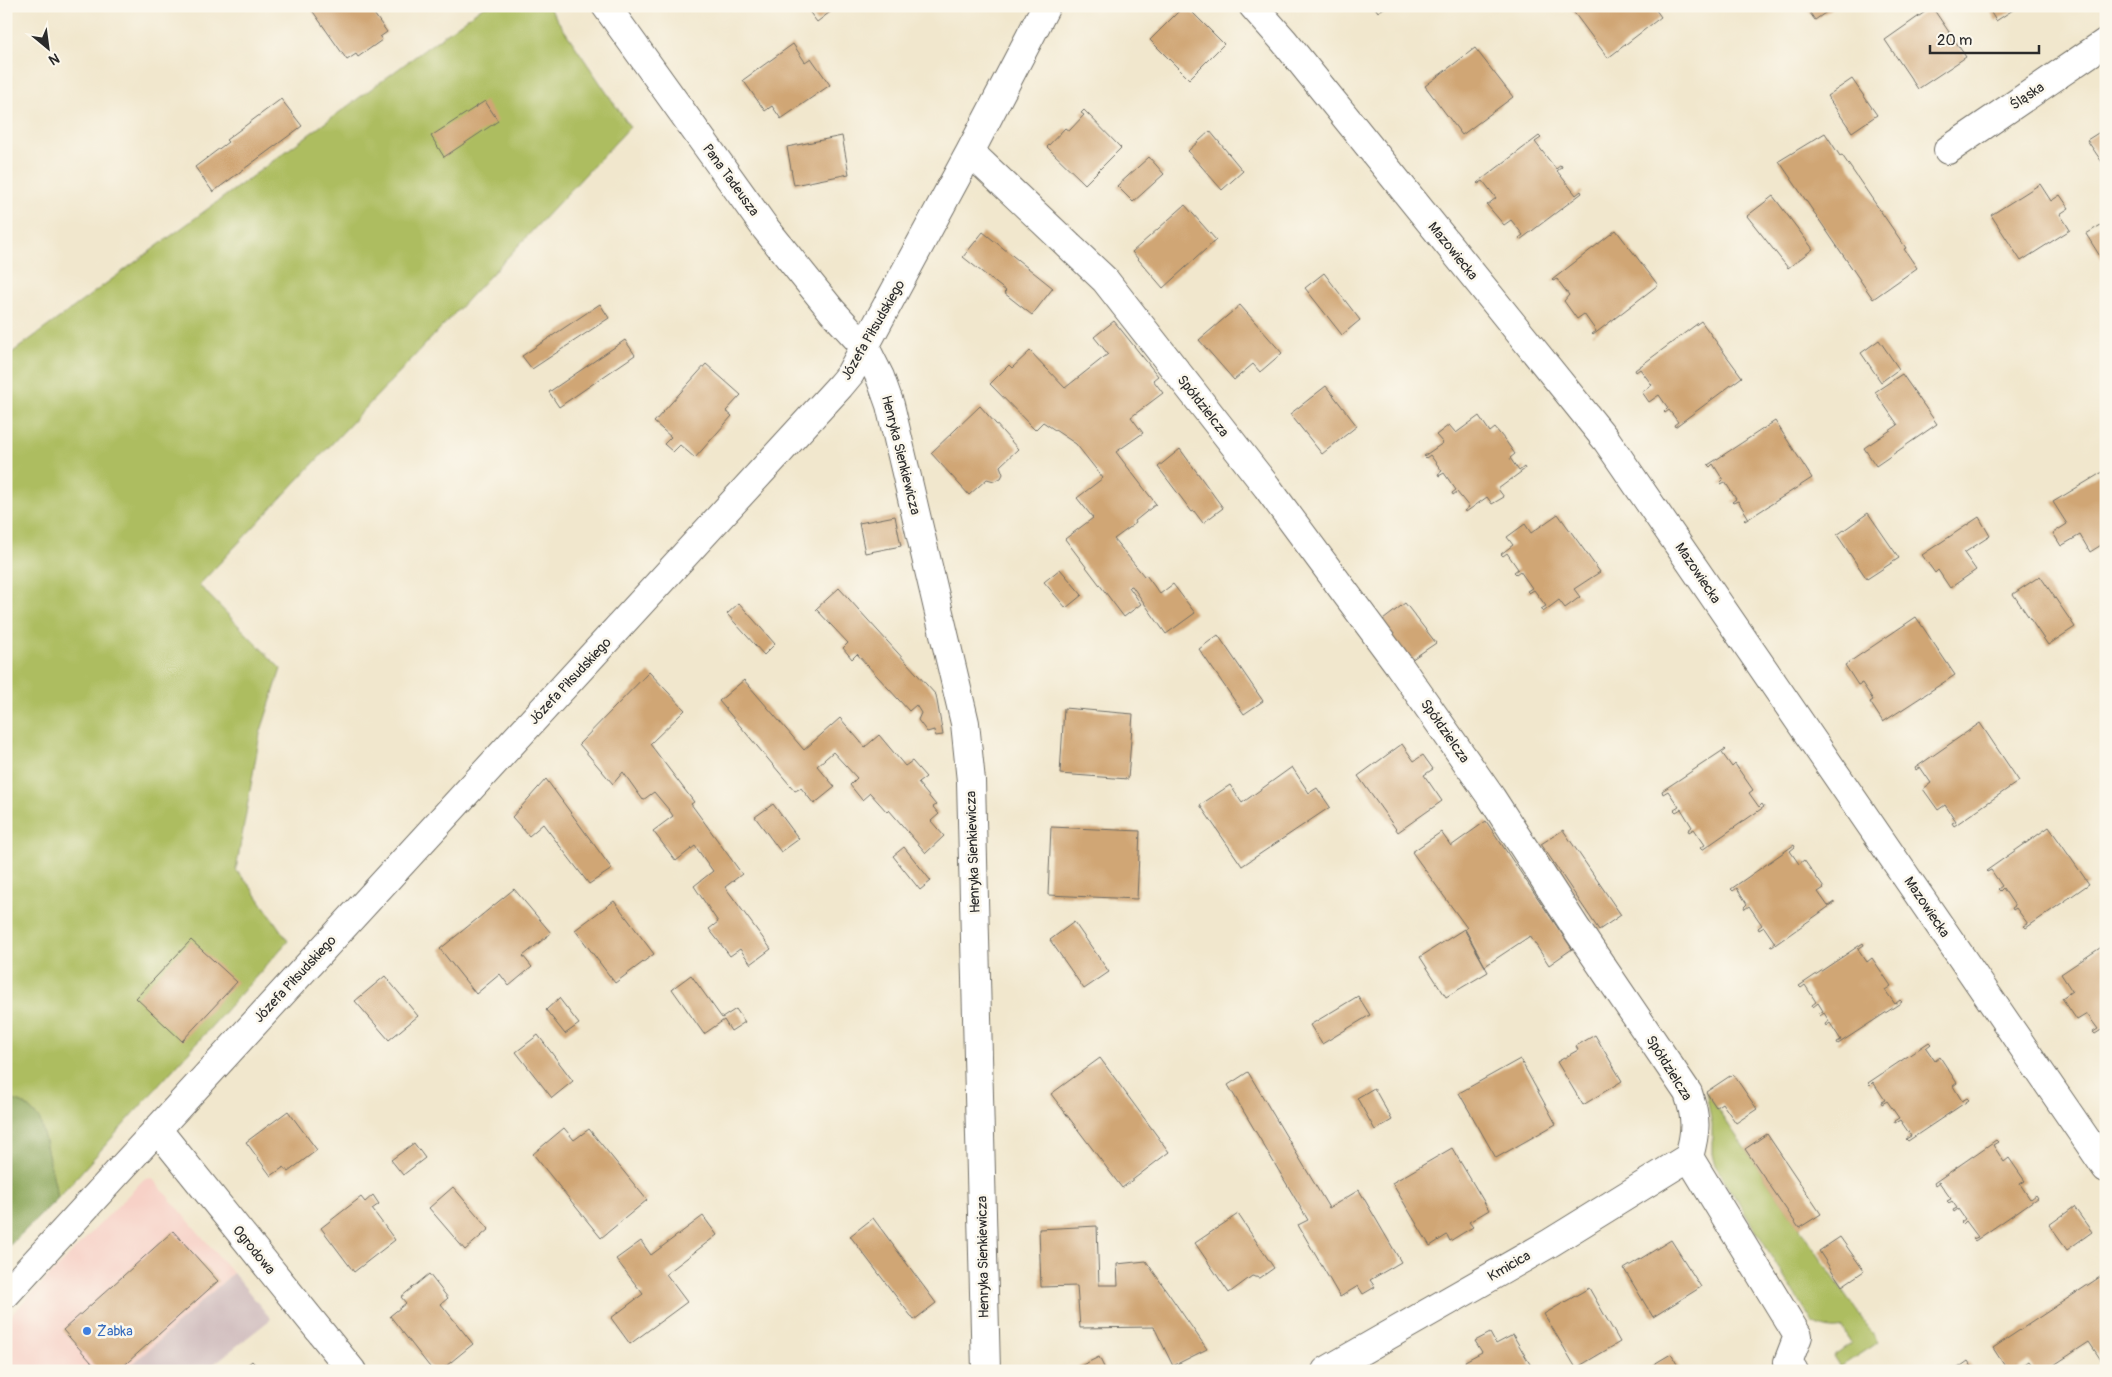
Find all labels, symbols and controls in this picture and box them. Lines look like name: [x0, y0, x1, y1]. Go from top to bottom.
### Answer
north arrow: [22, 22, 72, 72]
scale bar: [1930, 22, 2038, 54]
text: 20 m: [1937, 31, 1972, 50]
text: N: [46, 49, 62, 69]
street label: Śląska: [2006, 78, 2047, 114]
street label: Pana Tadeusza: [699, 141, 763, 219]
street label: Mazowiecka: [1425, 219, 1481, 283]
street label: Józefa Piłsudskiego: [837, 276, 909, 383]
street label: Spółdzielcza: [1174, 372, 1232, 440]
street label: Henryka Sienkiewicza: [878, 394, 924, 516]
street label: Mazowiecka: [1671, 539, 1725, 607]
street label: Józefa Piłsudskiego: [525, 634, 615, 728]
street label: Spółdzielcza: [1417, 696, 1473, 766]
street label: Henryka Sienkiewicza: [962, 790, 984, 914]
street label: Mazowiecka: [1900, 873, 1954, 941]
street label: Józefa Piłsudskiego: [250, 932, 340, 1026]
street label: Spółdzielcza: [1642, 1032, 1696, 1104]
street label: Henryka Sienkiewicza: [973, 1196, 993, 1318]
street label: Ogrodowa: [229, 1222, 279, 1278]
street label: Kmicica: [1485, 1247, 1533, 1285]
place label: Żabka: [97, 1323, 133, 1340]
marker: Żabka: [81, 1325, 93, 1337]

